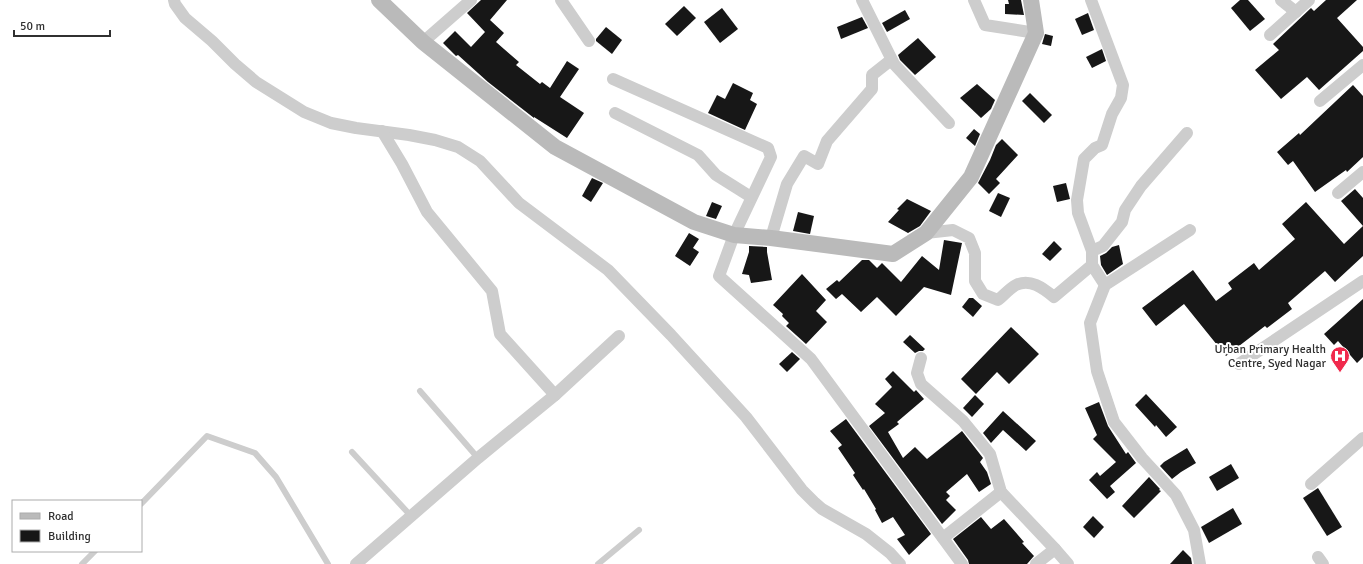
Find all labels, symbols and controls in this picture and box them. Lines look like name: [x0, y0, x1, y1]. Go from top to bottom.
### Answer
scale bar: [14, 12, 110, 38]
text: 50 m: [20, 19, 45, 34]
place label: Urban Primary Health Centre, Syed Nagar: [1215, 342, 1327, 371]
hospital icon: Urban Primary Health Centre, Syed Nagar: [1329, 345, 1351, 373]
legend: [12, 500, 142, 552]
text: Road: [48, 509, 74, 524]
text: Building: [48, 529, 91, 544]

